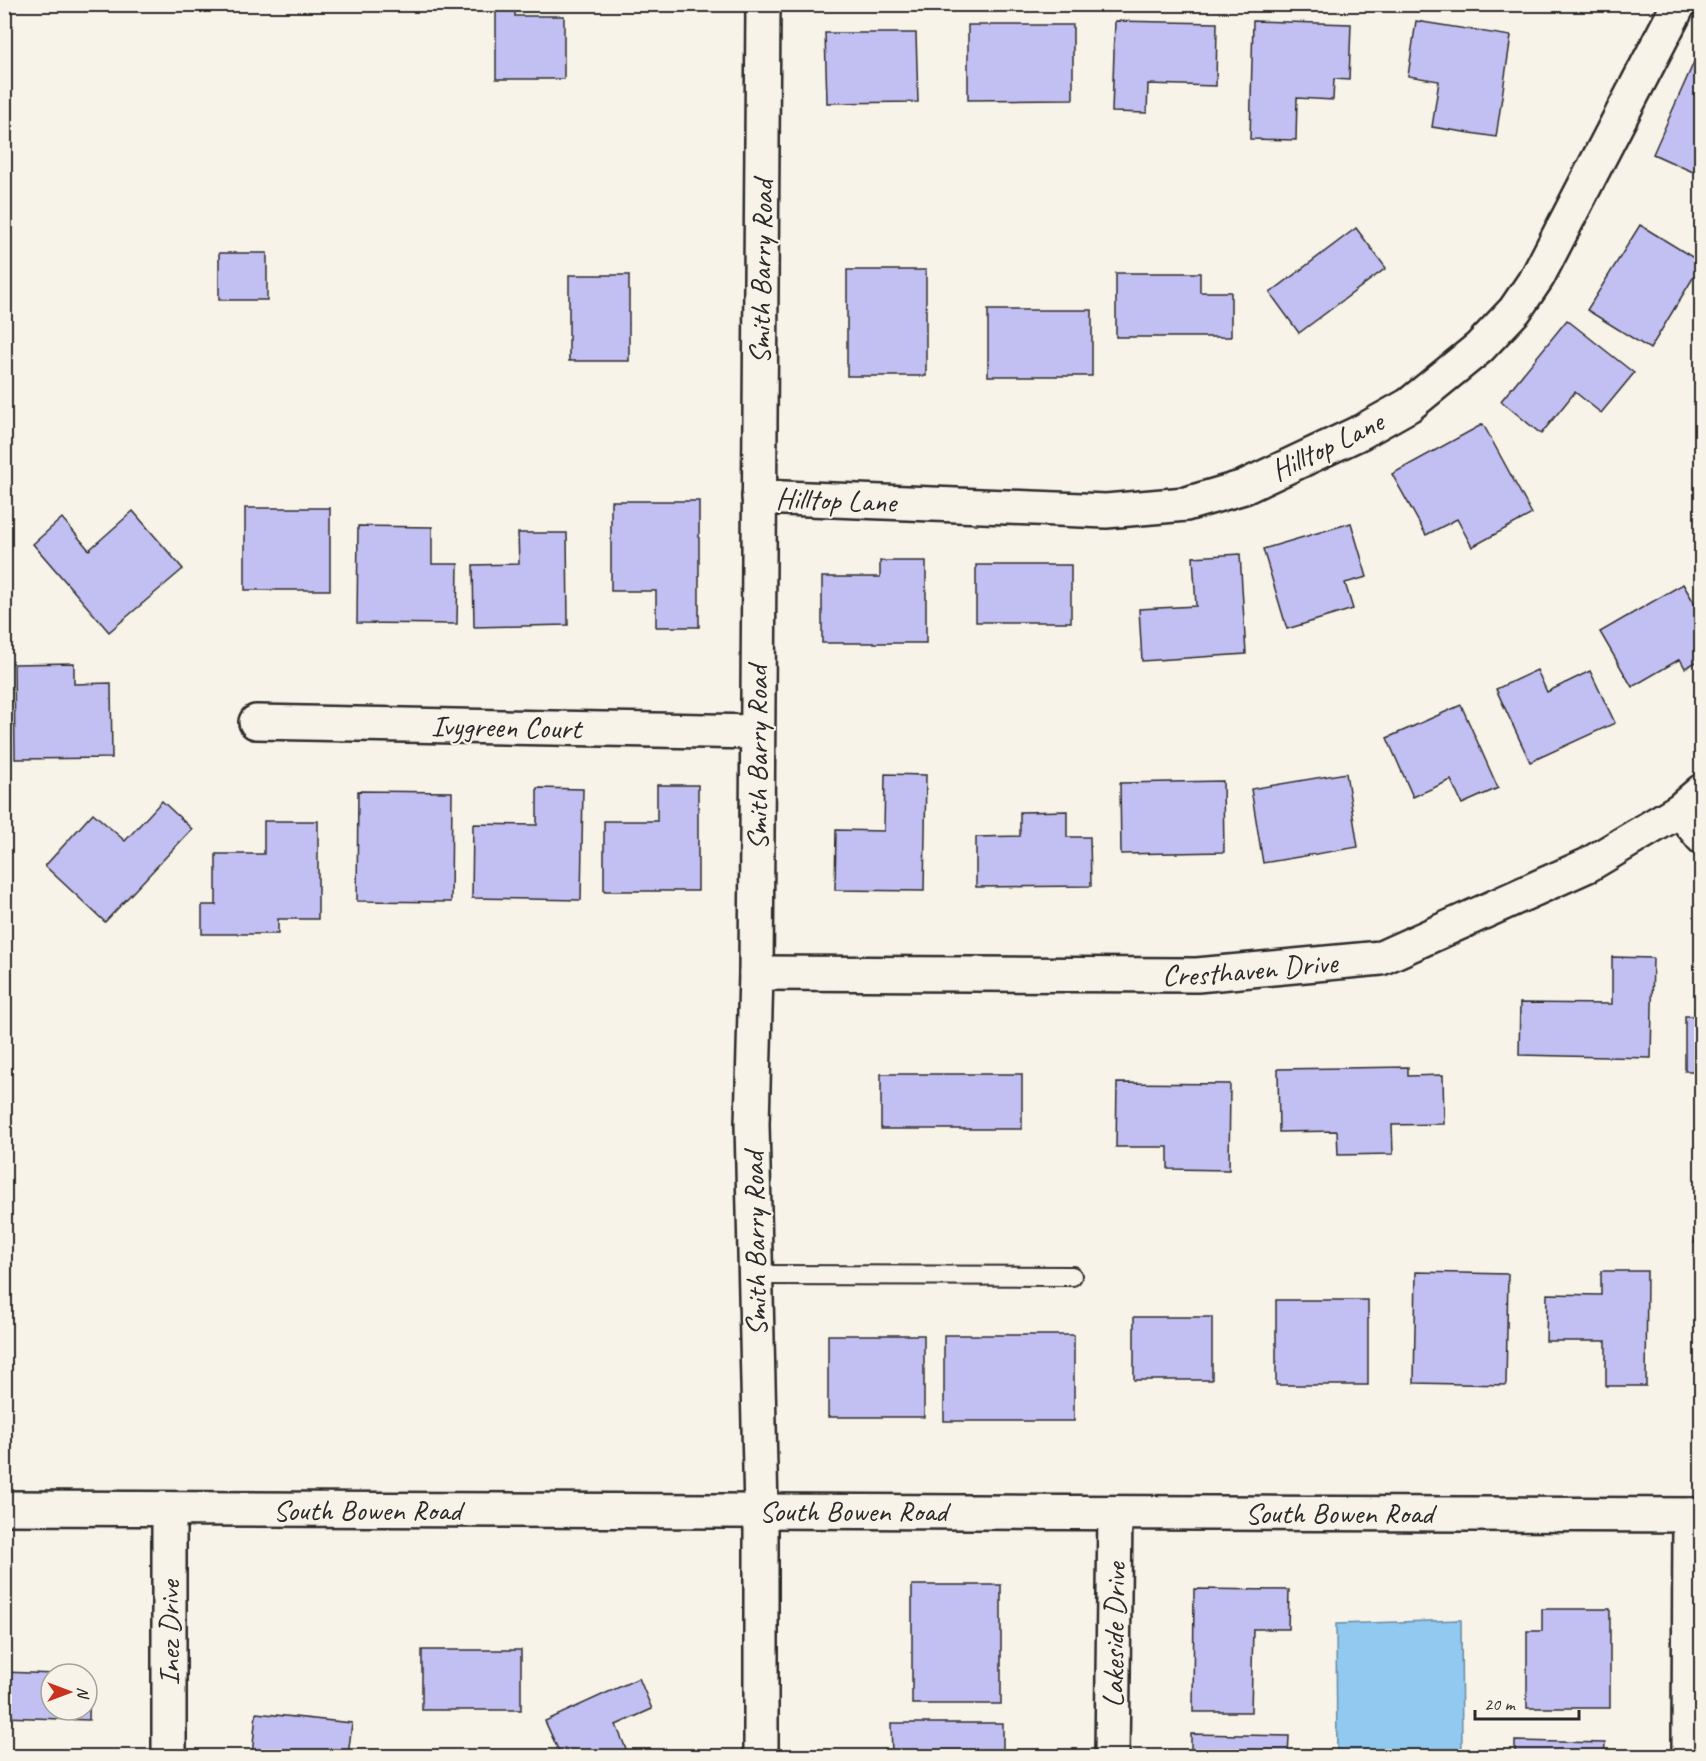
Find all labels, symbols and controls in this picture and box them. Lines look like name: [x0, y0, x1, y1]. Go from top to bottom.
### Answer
street label: Smith Barry Road: [740, 175, 782, 365]
street label: Hilltop Lane: [1265, 402, 1391, 489]
street label: Hilltop Lane: [775, 479, 899, 521]
street label: Smith Barry Road: [738, 662, 776, 850]
street label: Ivygreen Court: [431, 707, 584, 747]
street label: Cresthaven Drive: [1162, 943, 1341, 994]
street label: Smith Barry Road: [734, 1147, 776, 1337]
street label: South Bowen Road: [273, 1491, 465, 1529]
street label: South Bowen Road: [759, 1492, 951, 1530]
street label: South Bowen Road: [1245, 1494, 1437, 1532]
street label: Lakeside Drive: [1094, 1560, 1134, 1708]
street label: Inez Drive: [150, 1578, 188, 1686]
north arrow: [39, 1662, 99, 1722]
scale bar: [1475, 1683, 1578, 1721]
text: N: [73, 1687, 93, 1700]
text: 20 m: [1484, 1693, 1517, 1715]

